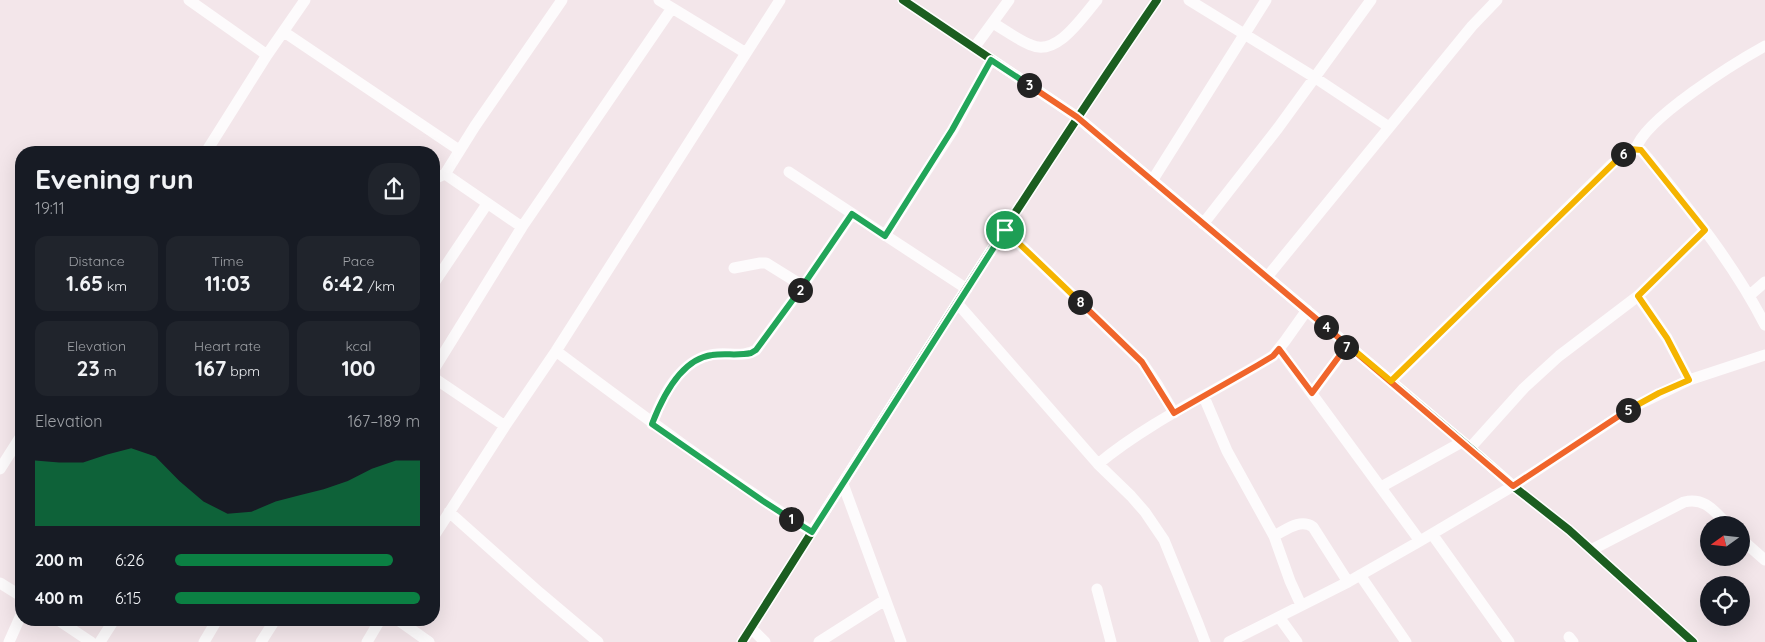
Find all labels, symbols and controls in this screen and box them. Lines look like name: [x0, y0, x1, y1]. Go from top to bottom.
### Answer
pin: 3: [1016, 72, 1042, 98]
text: 3: [1026, 76, 1033, 94]
pin: 6: [1610, 142, 1636, 166]
text: 6: [1620, 145, 1627, 163]
text: Evening run: [35, 161, 194, 196]
button: share: [368, 163, 420, 215]
text: 19:11: [35, 198, 65, 218]
pin: [984, 209, 1026, 251]
icon: arrive: [991, 216, 1019, 244]
text: Distance: [68, 252, 125, 270]
text: Time: [211, 252, 244, 270]
text: Pace: [343, 252, 374, 270]
text: 1.65: [66, 270, 103, 296]
text: 11:03: [204, 270, 251, 296]
text: 6:42: [322, 270, 364, 296]
text: km: [103, 277, 127, 295]
text: /km: [364, 277, 395, 295]
pin: 2: [788, 278, 812, 302]
text: 2: [797, 281, 804, 299]
pin: 8: [1068, 290, 1092, 314]
text: 8: [1077, 293, 1084, 311]
pin: 4: [1314, 314, 1338, 340]
text: 4: [1322, 318, 1331, 336]
pin: 7: [1334, 334, 1358, 360]
text: Elevation: [67, 337, 126, 355]
text: Heart rate: [194, 337, 261, 355]
text: kcal: [345, 337, 372, 355]
text: 7: [1343, 338, 1350, 356]
text: 23: [77, 355, 100, 381]
text: 167: [195, 355, 226, 381]
text: 100: [342, 355, 375, 381]
text: m: [100, 362, 116, 380]
text: bpm: [226, 362, 260, 380]
pin: 5: [1616, 398, 1640, 422]
text: 5: [1624, 401, 1633, 419]
text: Elevation: [35, 411, 102, 431]
text: 167–189 m: [347, 411, 420, 431]
pin: 1: [778, 506, 804, 532]
text: 1: [789, 510, 794, 528]
north arrow: [1700, 516, 1750, 566]
map controls: [1700, 516, 1750, 626]
text: 200 m: [35, 550, 83, 570]
text: 6:26: [115, 550, 144, 570]
button: locate: [1700, 576, 1750, 626]
text: 400 m: [35, 588, 83, 608]
text: 6:15: [115, 588, 141, 608]

